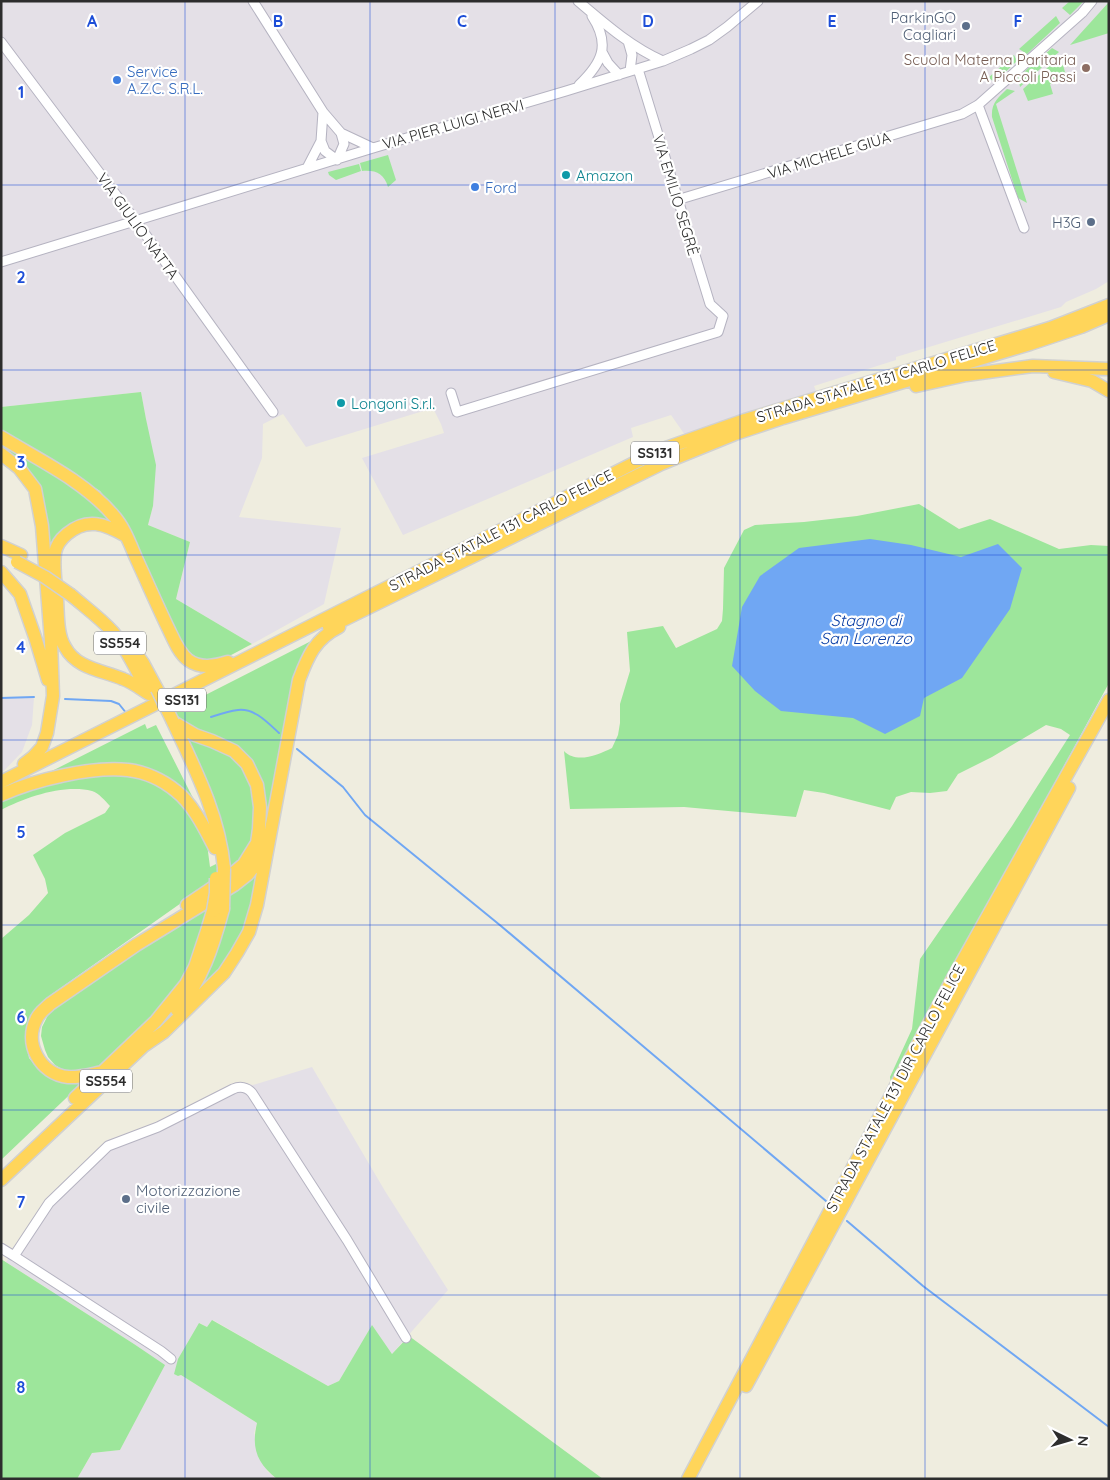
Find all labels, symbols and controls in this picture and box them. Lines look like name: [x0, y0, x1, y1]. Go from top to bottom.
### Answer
place label: ParkinGO Cagliari: [890, 8, 956, 44]
text: A: [87, 11, 98, 31]
text: B: [273, 11, 283, 31]
text: C: [457, 11, 467, 31]
text: D: [642, 11, 654, 31]
text: E: [827, 11, 837, 31]
text: F: [1014, 11, 1023, 31]
marker: ParkinGO Cagliari: [960, 20, 972, 32]
place label: Scuola Materna Paritaria A Piccoli Passi: [904, 50, 1076, 86]
place label: Service A.Z.C. S.R.L.: [127, 62, 203, 98]
marker: Scuola Materna Paritaria A Piccoli Passi: [1080, 62, 1092, 74]
marker: Service A.Z.C. S.R.L.: [111, 74, 123, 86]
text: 1: [18, 82, 24, 102]
street label: VIA PIER LUIGI NERVI: [380, 95, 526, 153]
street label: VIA MICHELE GIUA: [765, 127, 893, 183]
street label: VIA EMILIO SEGRÈ: [649, 132, 703, 258]
place label: Amazon: [576, 166, 633, 185]
street label: VIA GIULIO NATTA: [93, 169, 183, 283]
marker: Amazon: [560, 169, 572, 181]
place label: Ford: [485, 178, 517, 197]
marker: Ford: [469, 181, 481, 193]
place label: H3G: [1052, 213, 1081, 232]
marker: H3G: [1085, 216, 1097, 228]
text: 2: [16, 267, 26, 287]
street label: STRADA STATALE 131 CARLO FELICE: [754, 335, 998, 427]
place label: Longoni S.r.l.: [351, 394, 435, 413]
marker: Longoni S.r.l.: [335, 397, 347, 409]
road number: SS131: [631, 442, 679, 464]
text: 3: [17, 452, 25, 472]
street label: STRADA STATALE 131 CARLO FELICE: [386, 465, 616, 595]
water label: Stagno di San Lorenzo: [820, 610, 913, 648]
road number: SS554: [94, 632, 146, 654]
text: 4: [16, 637, 26, 657]
road number: SS131: [158, 688, 206, 712]
text: 5: [16, 822, 26, 842]
street label: STRADA STATALE 131 DIR CARLO FELICE: [821, 961, 969, 1215]
text: 6: [17, 1007, 26, 1027]
road number: SS554: [80, 1070, 132, 1092]
place label: Motorizzazione civile: [136, 1181, 241, 1217]
text: 7: [17, 1192, 26, 1212]
marker: Motorizzazione civile: [120, 1193, 132, 1205]
text: 8: [17, 1377, 26, 1397]
north arrow: [1045, 1415, 1095, 1465]
text: N: [1074, 1435, 1092, 1447]

